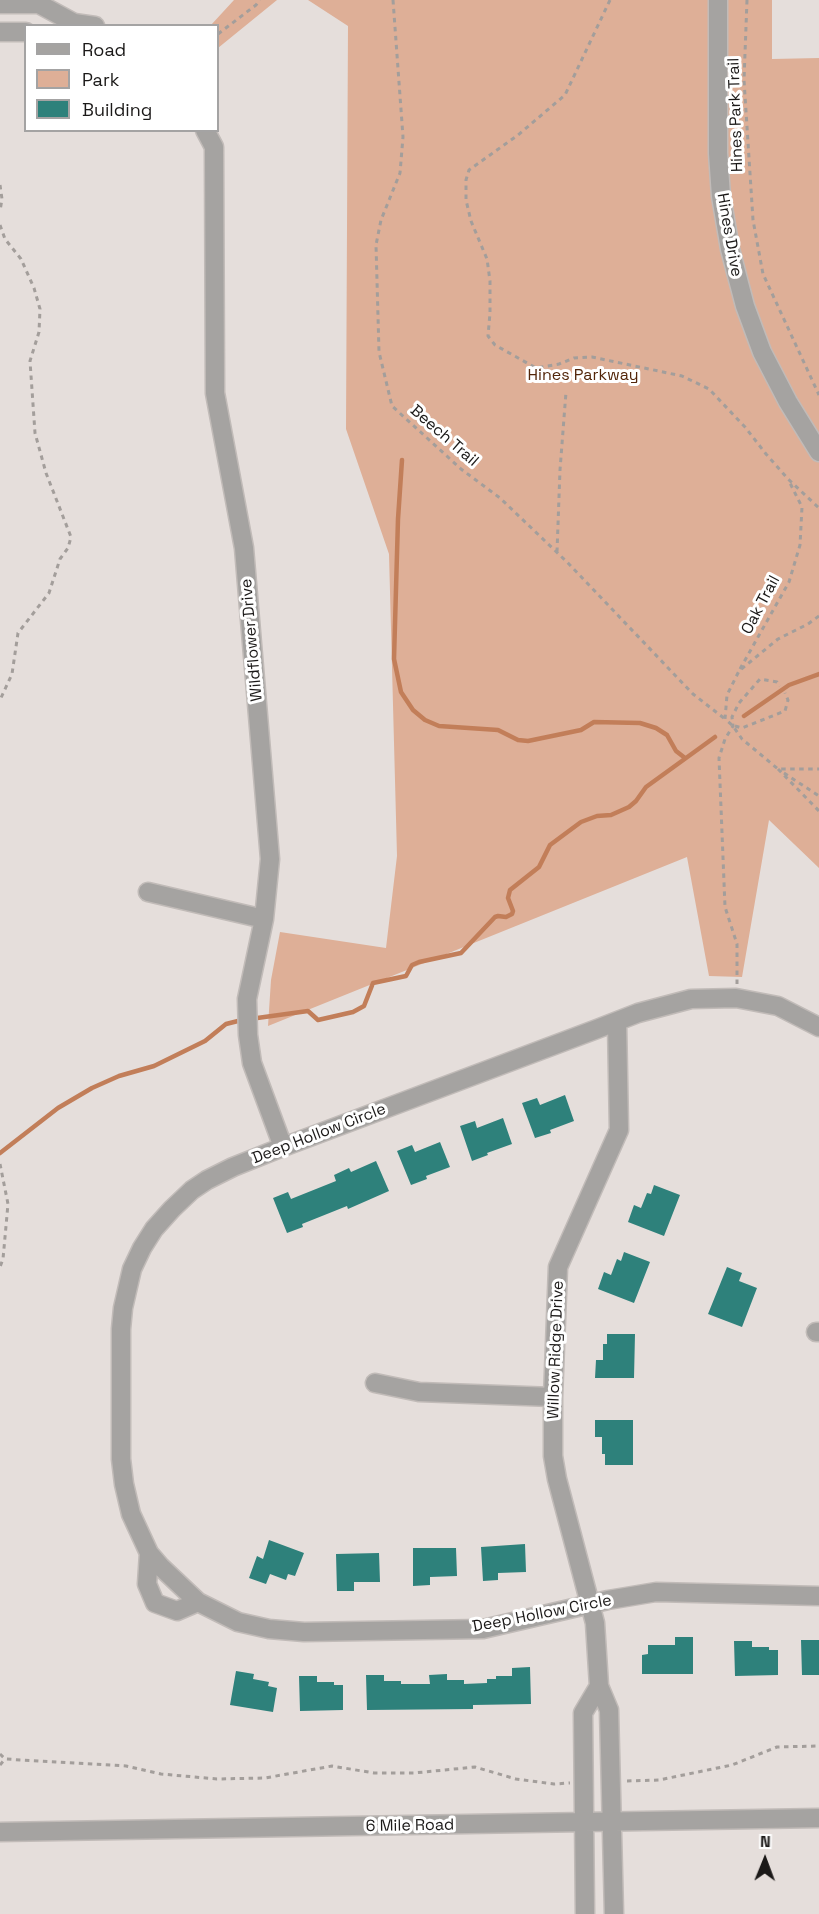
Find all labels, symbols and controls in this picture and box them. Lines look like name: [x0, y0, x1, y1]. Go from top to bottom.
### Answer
legend: [24, 24, 219, 132]
text: Road: [82, 38, 126, 61]
street label: Hines Park Trail: [724, 57, 748, 173]
text: Park: [82, 68, 119, 91]
text: Building: [82, 98, 152, 121]
street label: Hines Drive: [712, 192, 746, 278]
park label: Hines Parkway: [528, 366, 638, 386]
street label: Beech Trail: [406, 401, 482, 471]
street label: Oak Trail: [738, 572, 784, 638]
street label: Wildflower Drive: [237, 578, 267, 702]
street label: Deep Hollow Circle: [249, 1100, 389, 1168]
street label: Willow Ridge Drive: [544, 1280, 568, 1420]
street label: Deep Hollow Circle: [471, 1591, 613, 1637]
street label: 6 Mile Road: [366, 1816, 454, 1836]
north arrow: [735, 1830, 795, 1890]
text: N: [760, 1831, 771, 1852]

